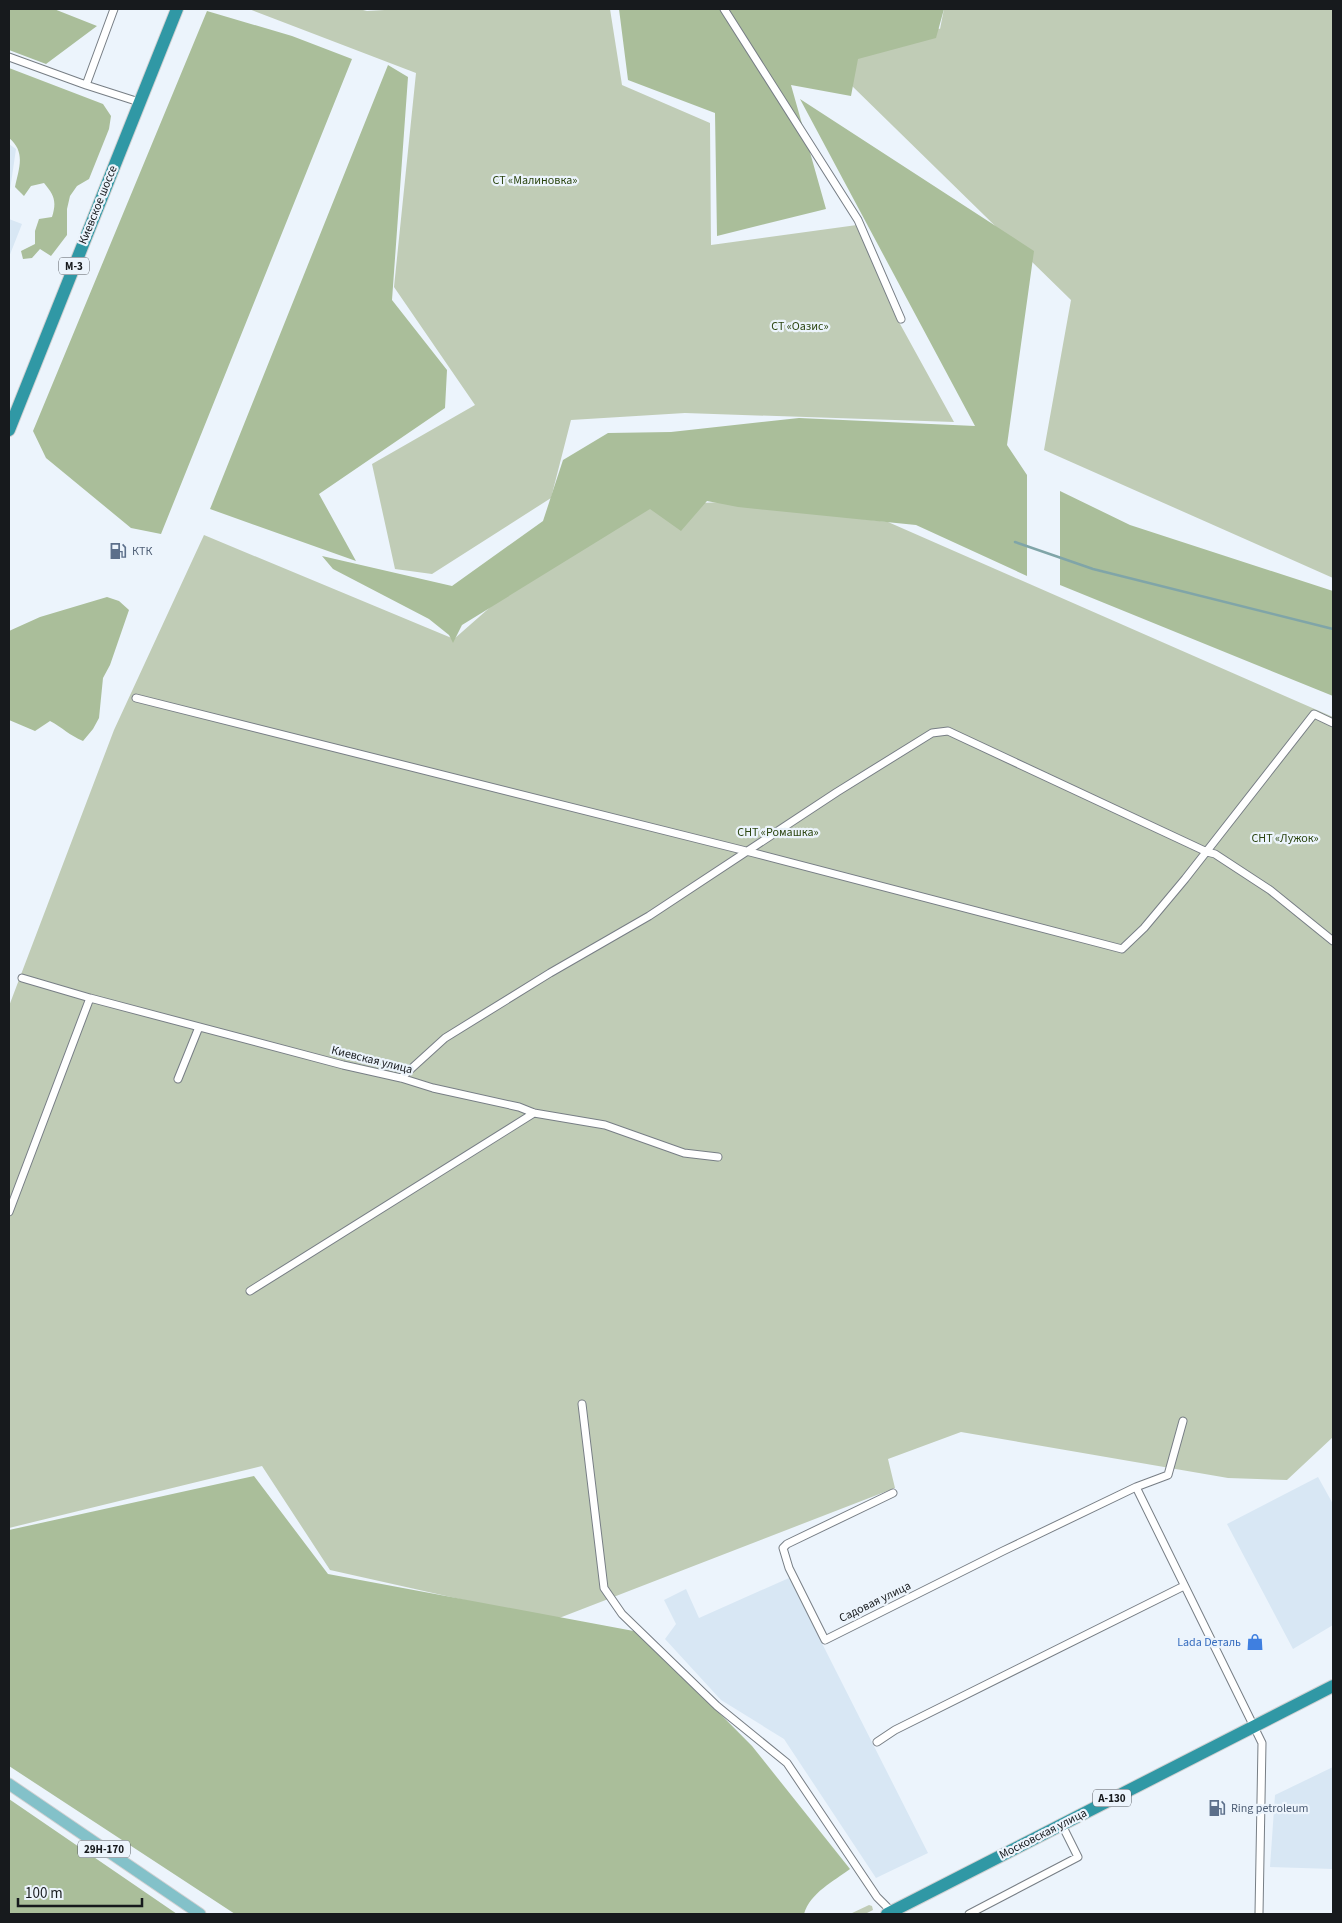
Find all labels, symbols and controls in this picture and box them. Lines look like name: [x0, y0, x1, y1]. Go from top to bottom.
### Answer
street label: Киевское шоссе: [74, 163, 122, 247]
park label: СТ «Малиновка»: [493, 172, 577, 189]
road number: М-3: [59, 258, 89, 274]
park label: СТ «Оазис»: [771, 318, 829, 335]
fuel station icon: КТК: [108, 541, 128, 561]
place label: КТК: [132, 543, 152, 560]
park label: СНТ «Ромашка»: [737, 824, 819, 841]
park label: СНТ «Лужок»: [1251, 830, 1319, 847]
street label: Киевская улица: [330, 1042, 414, 1078]
street label: Садовая улица: [836, 1577, 914, 1627]
shop icon: Lada Dеталь: [1245, 1632, 1265, 1652]
place label: Lada Dеталь: [1177, 1634, 1241, 1651]
road number: А-130: [1093, 1790, 1131, 1806]
fuel station icon: Ring petroleum: [1207, 1798, 1227, 1818]
place label: Ring petroleum: [1231, 1800, 1308, 1817]
street label: Московская улица: [996, 1805, 1090, 1863]
road number: 29Н-170: [78, 1840, 130, 1858]
scale bar: [18, 1876, 141, 1908]
text: 100 m: [25, 1883, 63, 1904]

